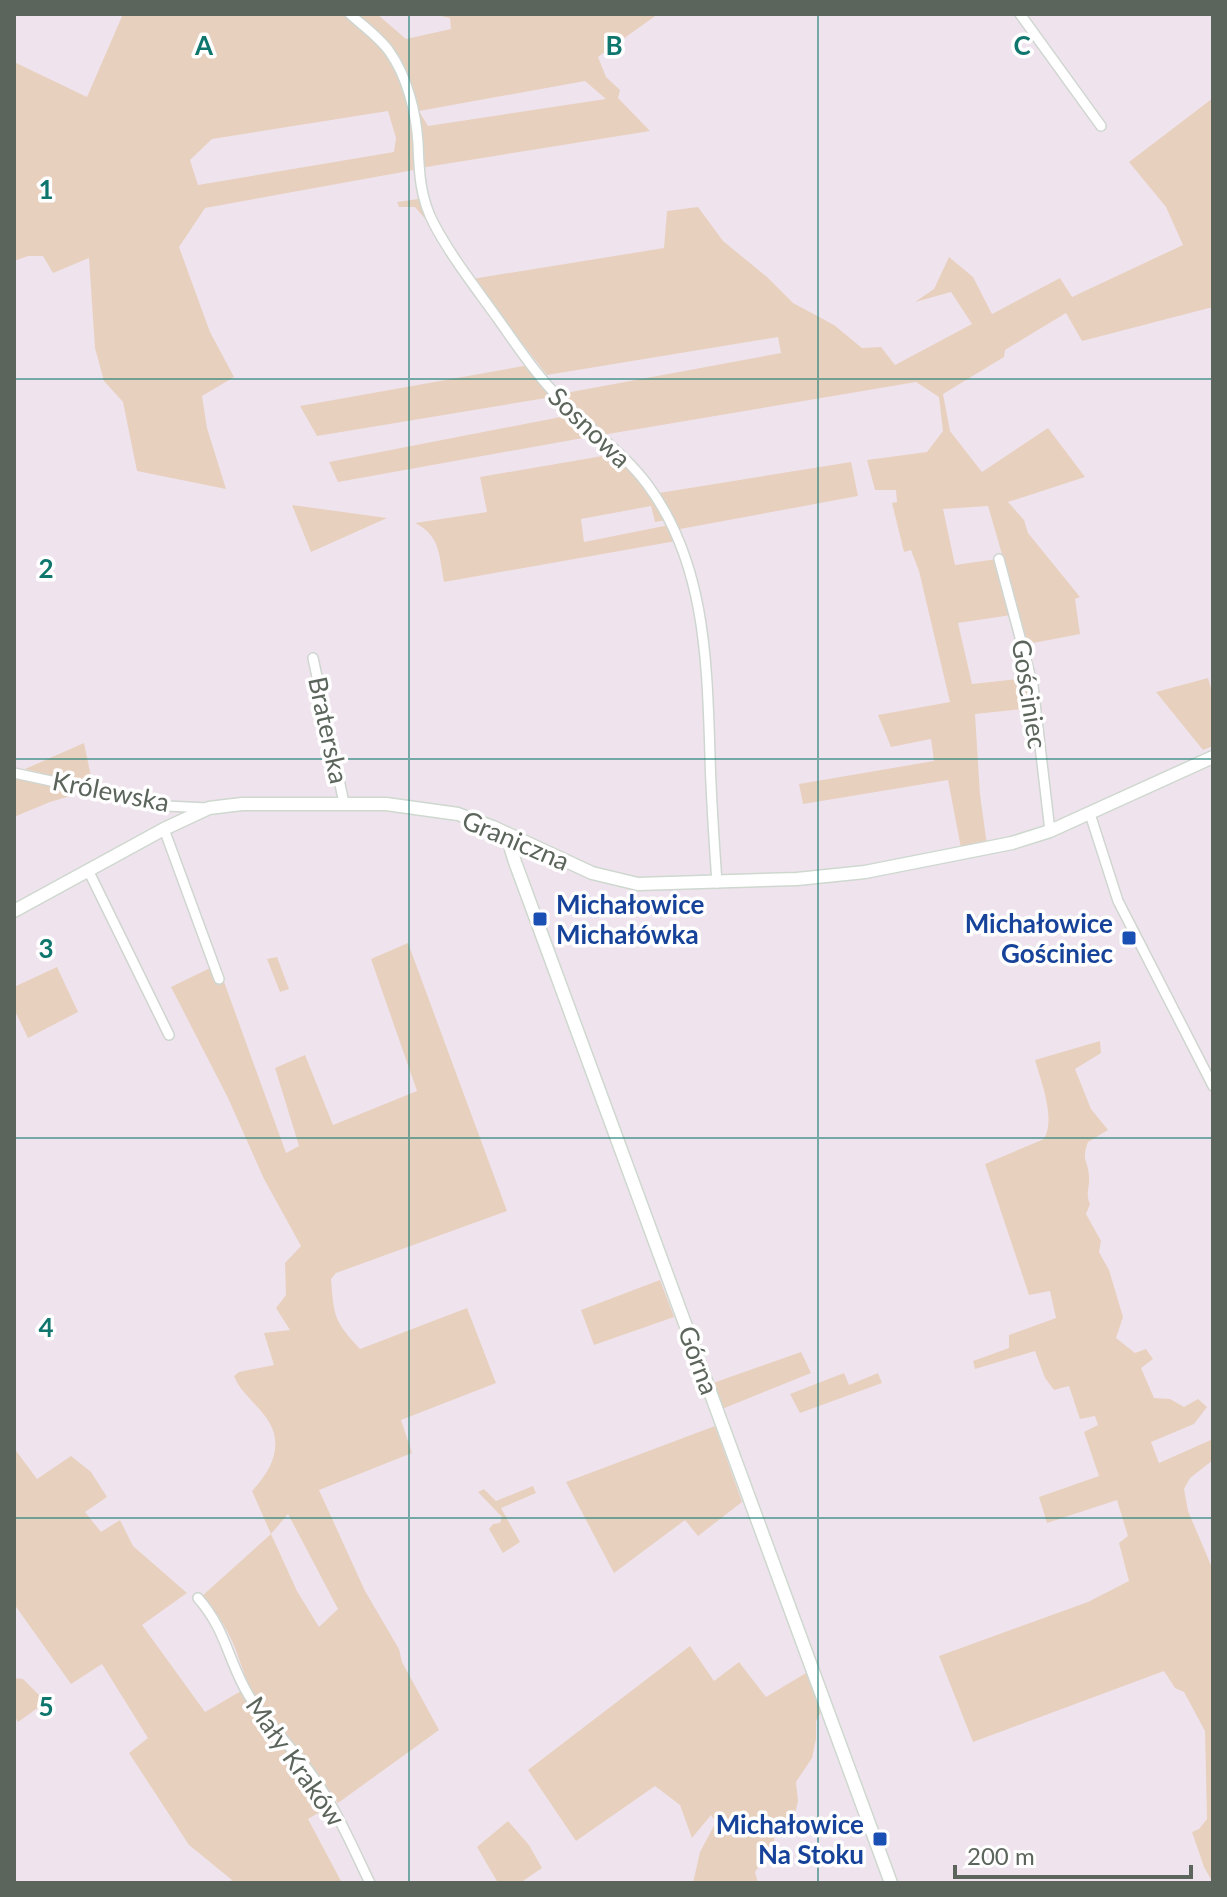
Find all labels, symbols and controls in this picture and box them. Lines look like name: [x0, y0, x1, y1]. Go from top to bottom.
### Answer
text: A: [194, 29, 214, 61]
text: B: [605, 29, 623, 61]
text: C: [1013, 29, 1031, 61]
text: 1: [38, 173, 54, 205]
street label: Sosnowa: [542, 380, 638, 474]
text: 2: [38, 552, 54, 584]
street label: Gościniec: [1006, 637, 1054, 751]
street label: Braterska: [302, 674, 356, 786]
street label: Królewska: [50, 764, 172, 818]
street label: Graniczna: [458, 803, 574, 877]
place label: Michałowice Michałówka: [556, 888, 704, 950]
place label: Michałowice Gościniec: [965, 907, 1113, 969]
marker: Michałowice Michałówka: [531, 910, 549, 928]
marker: Michałowice Gościniec: [1120, 929, 1138, 947]
text: 3: [38, 932, 54, 964]
text: 4: [38, 1311, 54, 1343]
street label: Górna: [672, 1321, 726, 1399]
text: 5: [38, 1690, 54, 1722]
street label: Mały Kraków: [240, 1690, 352, 1832]
place label: Michałowice Na Stoku: [716, 1808, 864, 1870]
scale bar: [955, 1829, 1191, 1879]
marker: Michałowice Na Stoku: [871, 1830, 889, 1848]
text: 200 m: [967, 1841, 1035, 1870]

